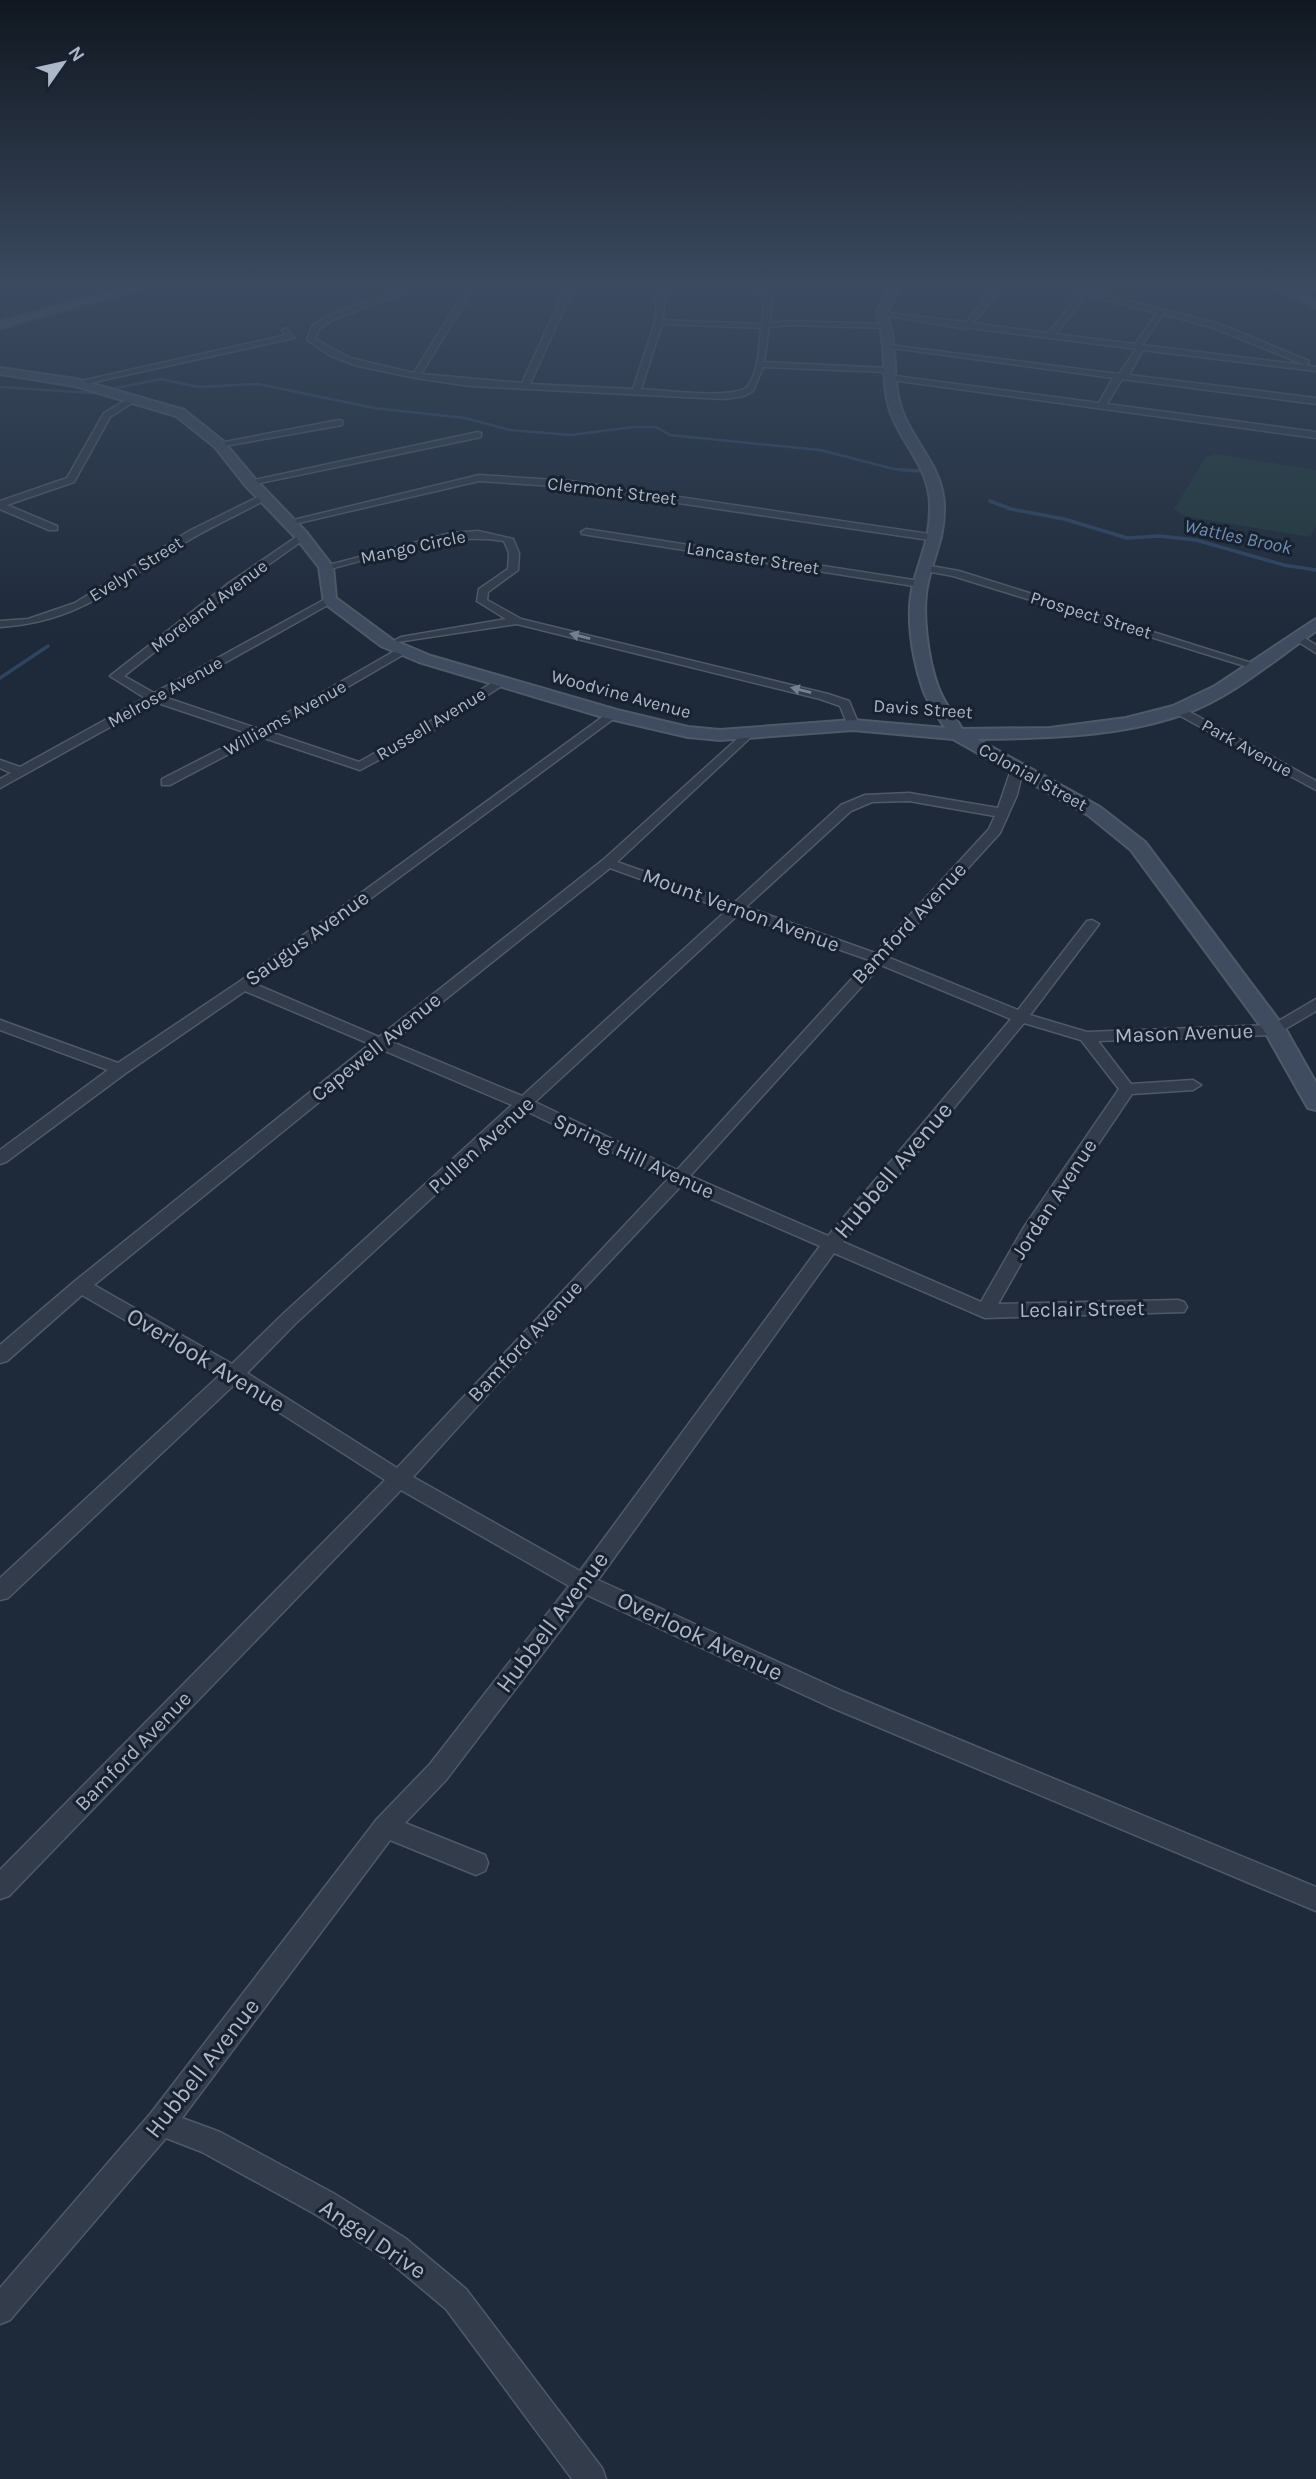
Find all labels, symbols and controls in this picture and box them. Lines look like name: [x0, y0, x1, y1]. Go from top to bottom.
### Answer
north arrow: [28, 28, 98, 98]
text: N: [63, 42, 89, 66]
street label: Clermont Street: [546, 472, 678, 510]
water label: Wattles Brook: [1182, 515, 1294, 559]
street label: Mango Circle: [358, 525, 468, 569]
street label: Evelyn Street: [85, 531, 187, 607]
street label: Lancaster Street: [685, 537, 821, 579]
street label: Moreland Avenue: [146, 555, 272, 657]
street label: Prospect Street: [1028, 586, 1154, 644]
one-way arrow: [569, 630, 591, 641]
street label: Melrose Avenue: [104, 651, 226, 733]
street label: Woodvine Avenue: [549, 665, 693, 723]
street label: Williams Avenue: [220, 675, 350, 761]
street label: Russell Avenue: [372, 683, 490, 765]
one-way arrow: [790, 684, 812, 695]
street label: Davis Street: [873, 695, 974, 723]
street label: Park Avenue: [1198, 714, 1296, 782]
street label: Colonial Street: [975, 738, 1091, 816]
street label: Bamford Avenue: [847, 857, 971, 989]
street label: Mount Vernon Avenue: [639, 863, 843, 957]
street label: Saugus Avenue: [241, 885, 373, 991]
street label: Capewell Avenue: [307, 988, 445, 1106]
street label: Mason Avenue: [1114, 1019, 1254, 1047]
street label: Pullen Avenue: [423, 1091, 539, 1199]
street label: Hubbell Avenue: [828, 1096, 958, 1244]
street label: Spring Hill Avenue: [550, 1108, 718, 1204]
street label: Jordan Avenue: [1006, 1134, 1102, 1264]
street label: Bamford Avenue: [463, 1275, 587, 1407]
street label: Leclair Street: [1019, 1296, 1145, 1322]
street label: Overlook Avenue: [122, 1302, 290, 1418]
street label: Hubbell Avenue: [490, 1546, 614, 1698]
street label: Overlook Avenue: [613, 1585, 787, 1687]
street label: Bamford Avenue: [70, 1686, 196, 1816]
street label: Hubbell Avenue: [139, 1993, 265, 2143]
street label: Angel Drive: [314, 2193, 432, 2285]

